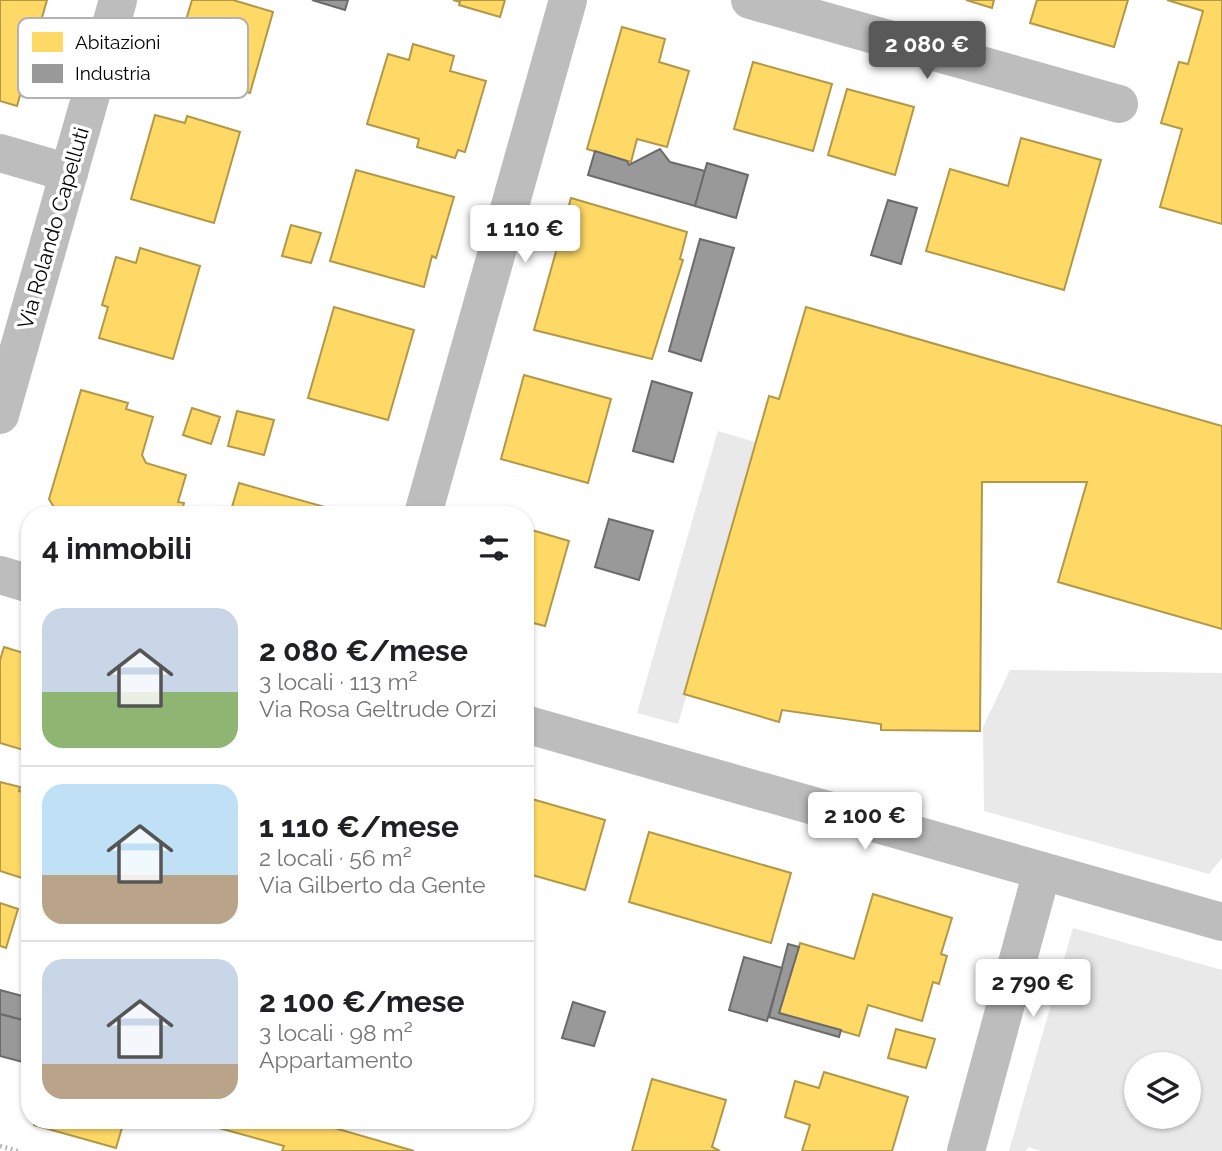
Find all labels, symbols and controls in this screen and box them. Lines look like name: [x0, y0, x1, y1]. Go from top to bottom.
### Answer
legend: [18, 18, 248, 98]
pin: 2 080 €: [862, 22, 992, 81]
text: 2 080 €: [885, 30, 969, 57]
text: Abitazioni: [75, 31, 160, 53]
text: Industria: [75, 62, 151, 84]
street label: Via Rolando Capelluti: [12, 124, 94, 332]
pin: 1 110 €: [460, 205, 590, 265]
text: 1 110 €: [486, 214, 564, 241]
icon: filters: [475, 529, 513, 567]
text: 4 immobili: [42, 531, 192, 566]
text: 2 080 €/mese: [259, 633, 468, 668]
icon: home: [98, 636, 182, 720]
text: 3 locali · 113 m²: [259, 668, 418, 695]
text: Via Rosa Geltrude Orzi: [259, 695, 497, 722]
pin: 2 100 €: [800, 792, 930, 852]
text: 2 100 €: [824, 801, 906, 828]
text: 1 110 €/mese: [259, 809, 459, 844]
icon: home: [98, 812, 182, 896]
text: 2 locali · 56 m²: [259, 844, 412, 871]
text: Via Gilberto da Gente: [259, 871, 486, 898]
pin: 2 790 €: [968, 960, 1098, 1019]
text: 2 790 €: [992, 968, 1074, 995]
text: 2 100 €/mese: [259, 984, 465, 1019]
icon: home: [98, 987, 182, 1071]
text: 3 locali · 98 m²: [259, 1019, 413, 1046]
text: Appartamento: [259, 1046, 413, 1073]
map controls: [1124, 1052, 1201, 1129]
button: layers: [1124, 1052, 1201, 1129]

